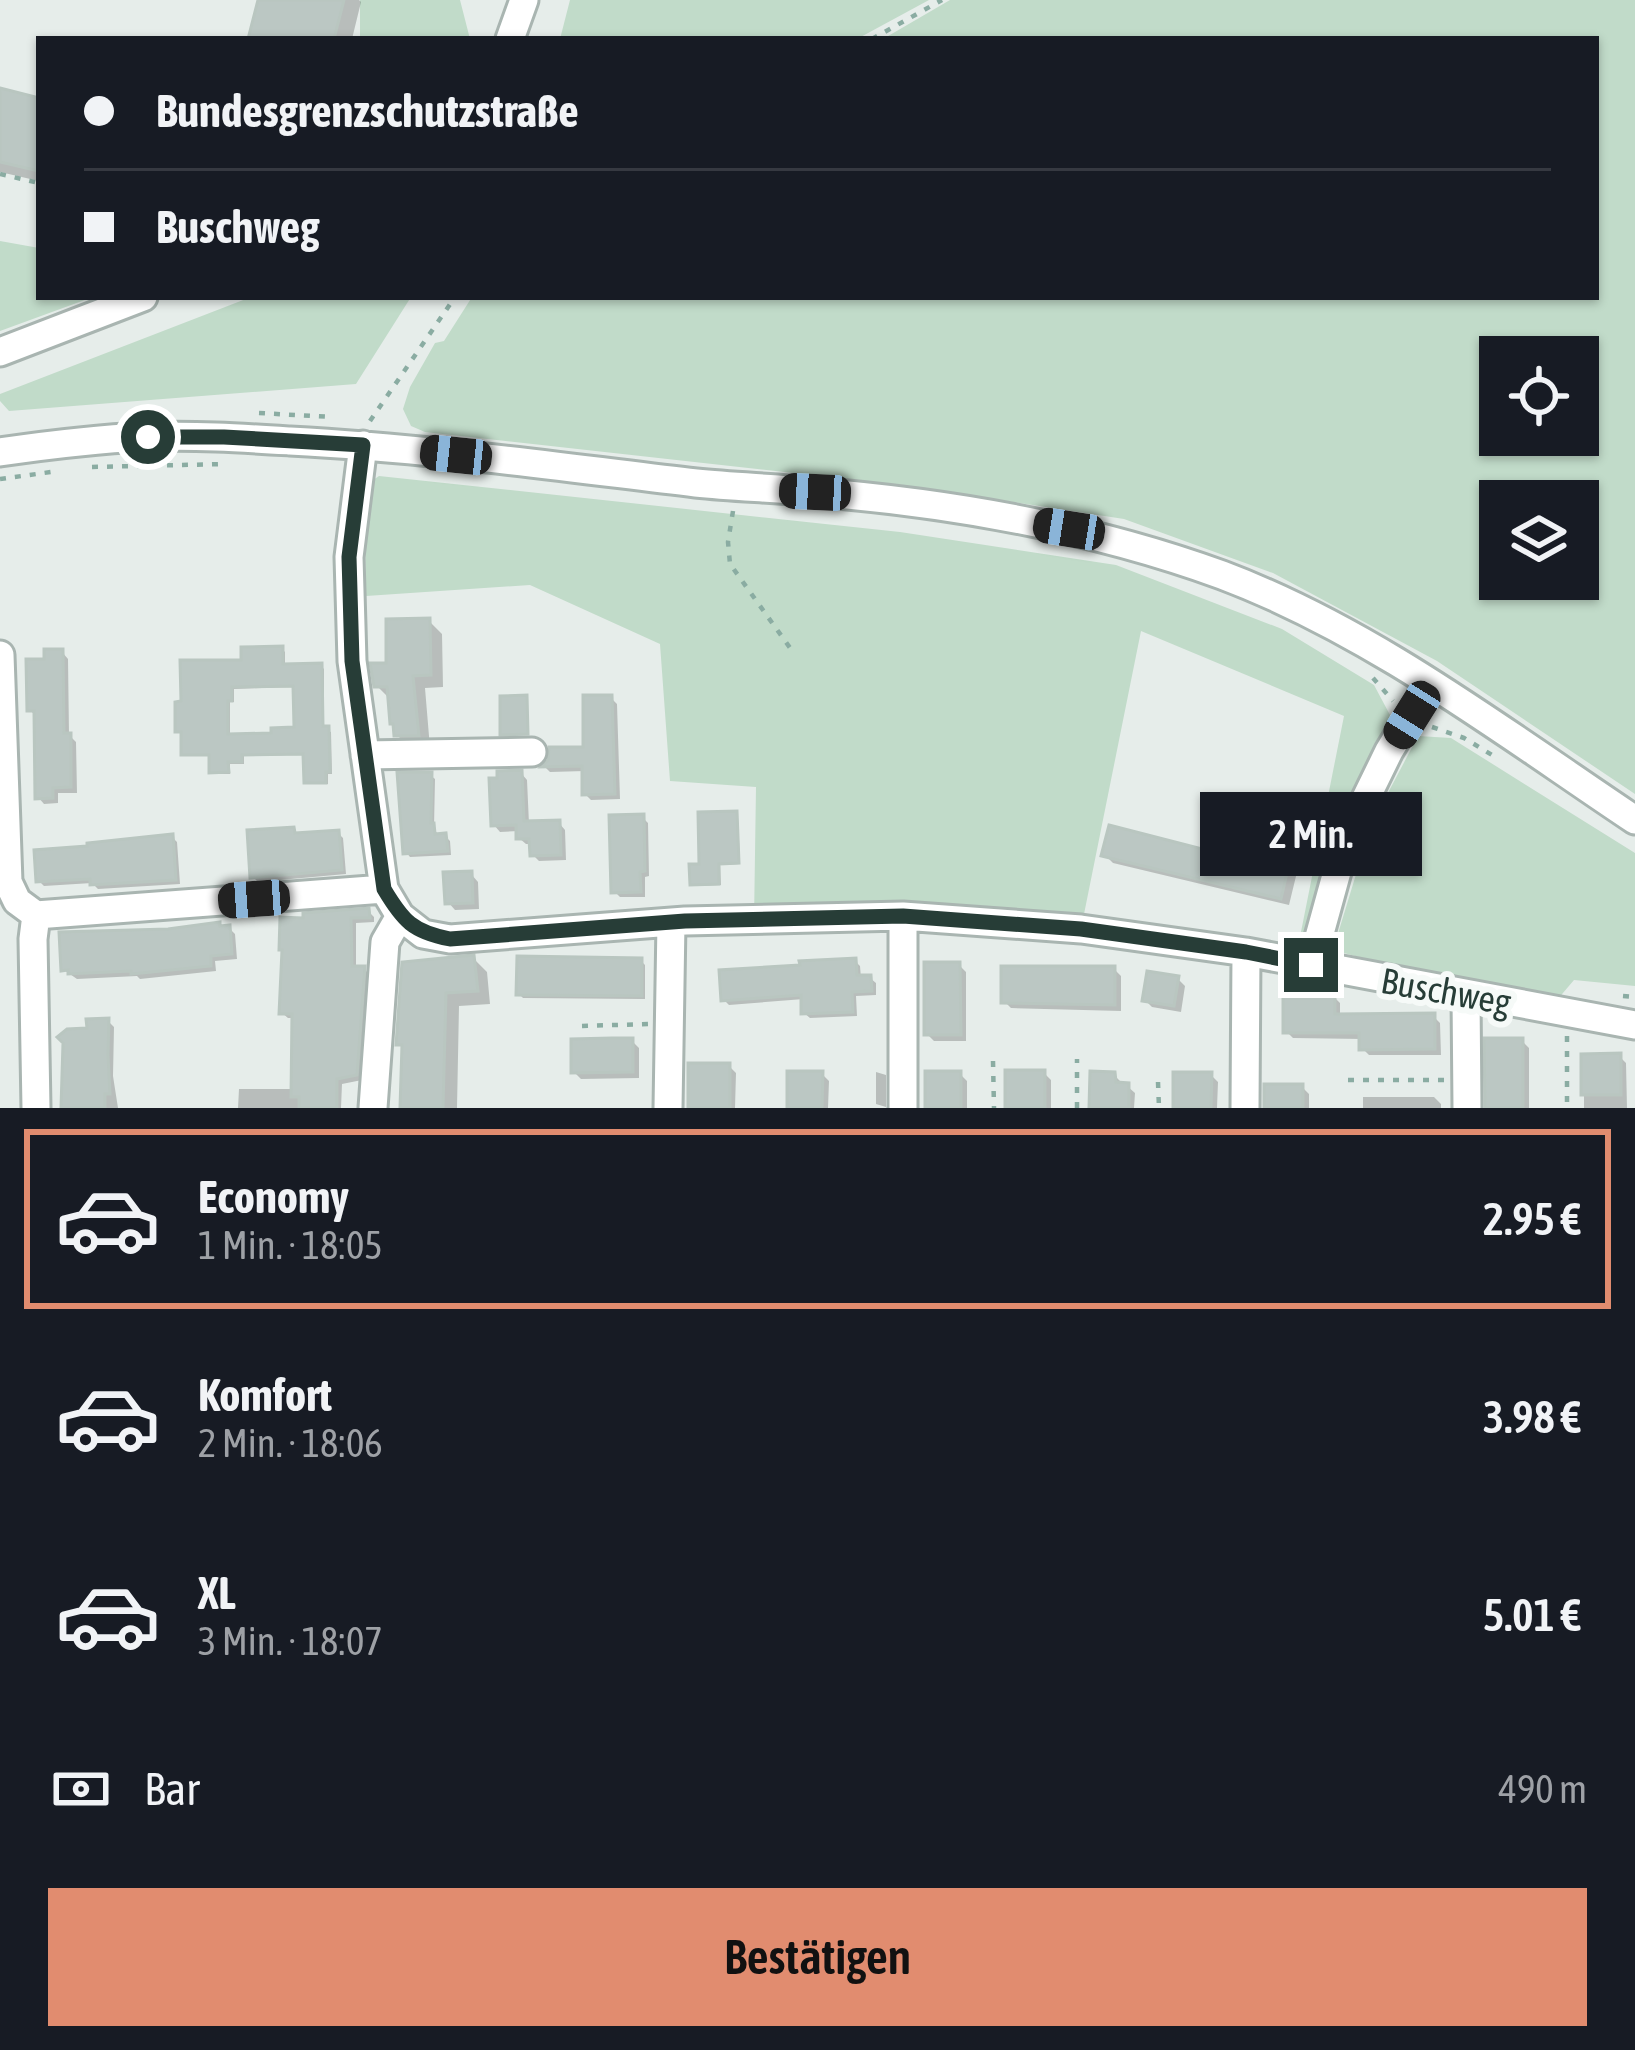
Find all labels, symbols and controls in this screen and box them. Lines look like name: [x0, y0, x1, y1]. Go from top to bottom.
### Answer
text: Bundesgrenzschutzstraße: [156, 85, 579, 137]
text: Buschweg: [156, 201, 320, 253]
map controls: [1479, 336, 1599, 600]
button: locate: [1479, 336, 1599, 456]
route start: [121, 410, 175, 464]
car: [418, 433, 494, 477]
car: [778, 472, 852, 512]
button: layers: [1479, 480, 1599, 600]
car: [1031, 506, 1107, 552]
car: [1378, 675, 1446, 755]
callout: 2 Min.: [1200, 791, 1422, 875]
text: 2 Min.: [1269, 812, 1353, 856]
car: [217, 879, 291, 919]
route end: [1284, 938, 1338, 992]
street label: Buschweg: [1378, 959, 1515, 1023]
icon: car: [54, 1165, 162, 1273]
text: Economy: [198, 1171, 349, 1223]
text: 2.95 €: [1483, 1193, 1581, 1245]
text: 1 Min. · 18:05: [198, 1223, 383, 1267]
icon: car: [54, 1363, 162, 1471]
text: Komfort: [198, 1369, 332, 1421]
text: 3.98 €: [1483, 1391, 1581, 1443]
text: 2 Min. · 18:06: [198, 1421, 383, 1465]
icon: car: [54, 1561, 162, 1669]
text: XL: [198, 1567, 236, 1619]
text: 5.01 €: [1483, 1589, 1581, 1641]
text: 3 Min. · 18:07: [198, 1619, 383, 1663]
icon: cash: [48, 1756, 114, 1822]
text: Bar: [144, 1763, 200, 1815]
text: 490 m: [1499, 1767, 1587, 1811]
button: Bestätigen: [48, 1888, 1587, 2026]

